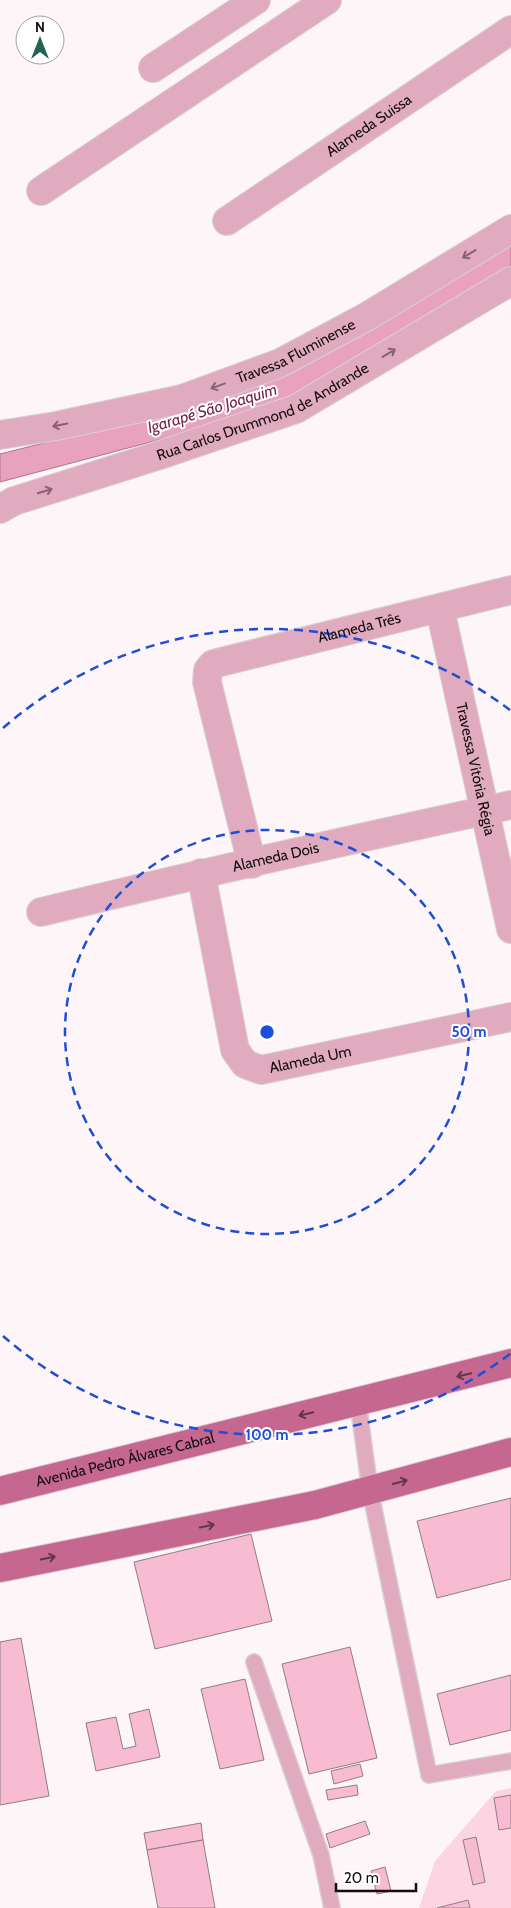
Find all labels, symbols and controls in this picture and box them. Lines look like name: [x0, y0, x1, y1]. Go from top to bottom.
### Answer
north arrow: [15, 15, 65, 65]
text: N: [35, 18, 45, 36]
street label: Alameda Suissa: [323, 90, 416, 161]
one-way arrow: [463, 250, 477, 260]
street label: Travessa Fluminense: [234, 315, 359, 387]
one-way arrow: [382, 348, 396, 358]
street label: Rua Carlos Drummond de Andrande: [154, 359, 372, 464]
water label: Igarapé São Joaquim: [145, 380, 279, 437]
one-way arrow: [210, 382, 226, 391]
one-way arrow: [53, 421, 69, 431]
one-way arrow: [37, 486, 53, 495]
street label: Alameda Três: [316, 609, 403, 647]
street label: Travessa Vitória Régia: [452, 701, 499, 838]
street label: Alameda Dois: [231, 839, 321, 876]
centre of rings: [258, 1023, 276, 1041]
text: 50 m: [451, 1023, 487, 1041]
street label: Alameda Um: [268, 1042, 353, 1077]
one-way arrow: [456, 1371, 472, 1380]
one-way arrow: [299, 1410, 315, 1420]
text: 100 m: [245, 1426, 289, 1444]
street label: Avenida Pedro Álvares Cabral: [34, 1428, 217, 1491]
one-way arrow: [391, 1477, 407, 1487]
one-way arrow: [199, 1521, 215, 1531]
one-way arrow: [39, 1553, 55, 1563]
scale bar: [336, 1860, 416, 1892]
text: 20 m: [344, 1869, 379, 1887]

